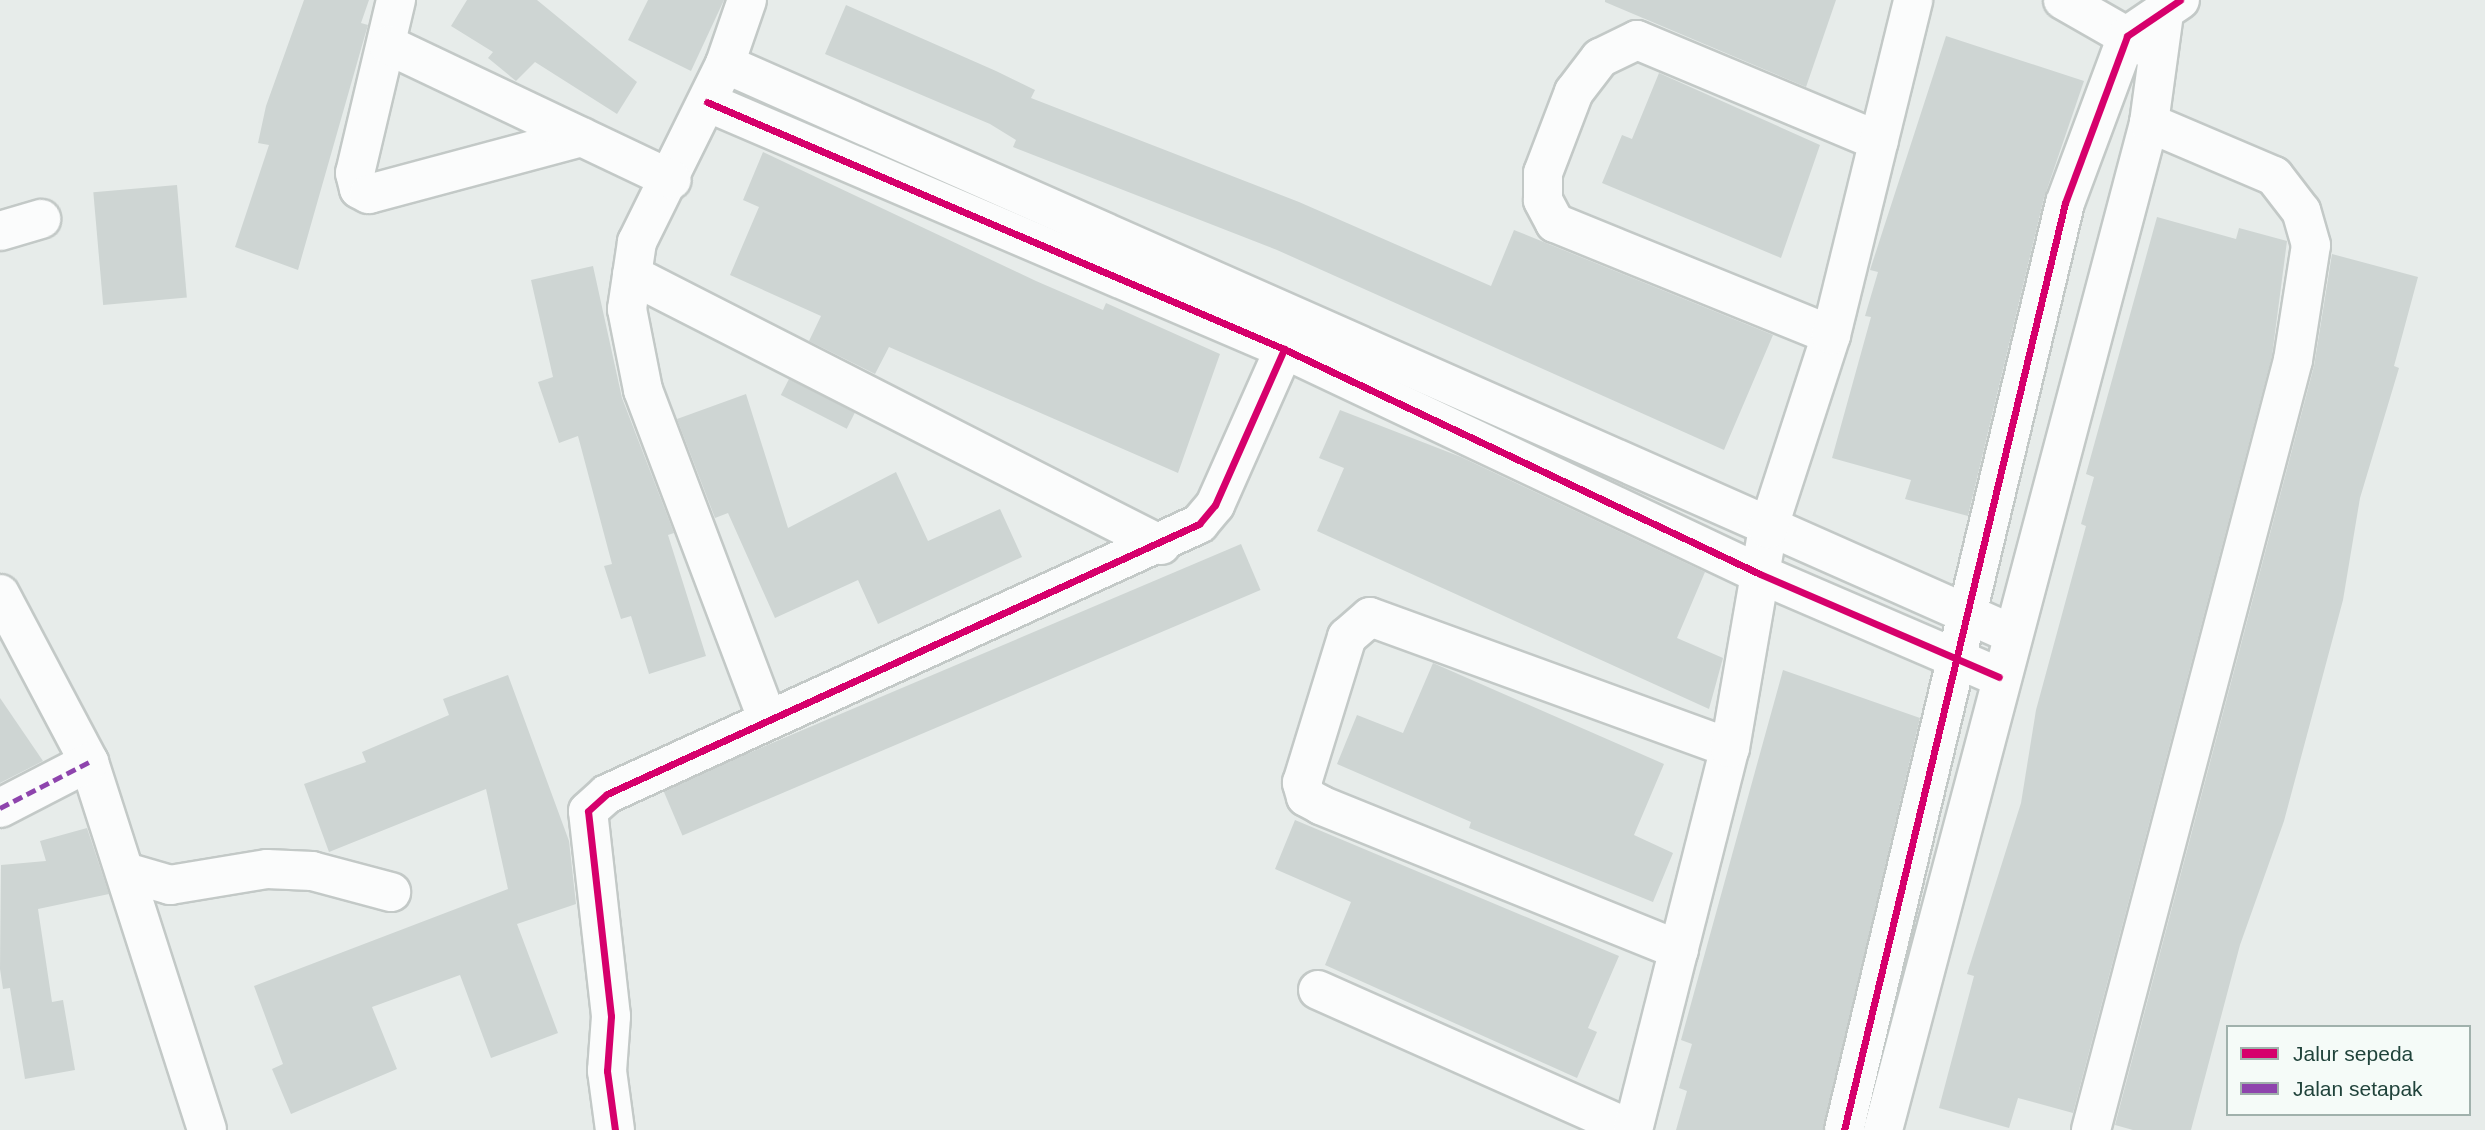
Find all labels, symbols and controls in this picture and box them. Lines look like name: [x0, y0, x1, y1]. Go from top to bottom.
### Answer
legend: [2226, 1025, 2471, 1116]
text: Jalur sepeda: [2293, 1042, 2413, 1065]
text: Jalan setapak: [2293, 1077, 2423, 1100]

